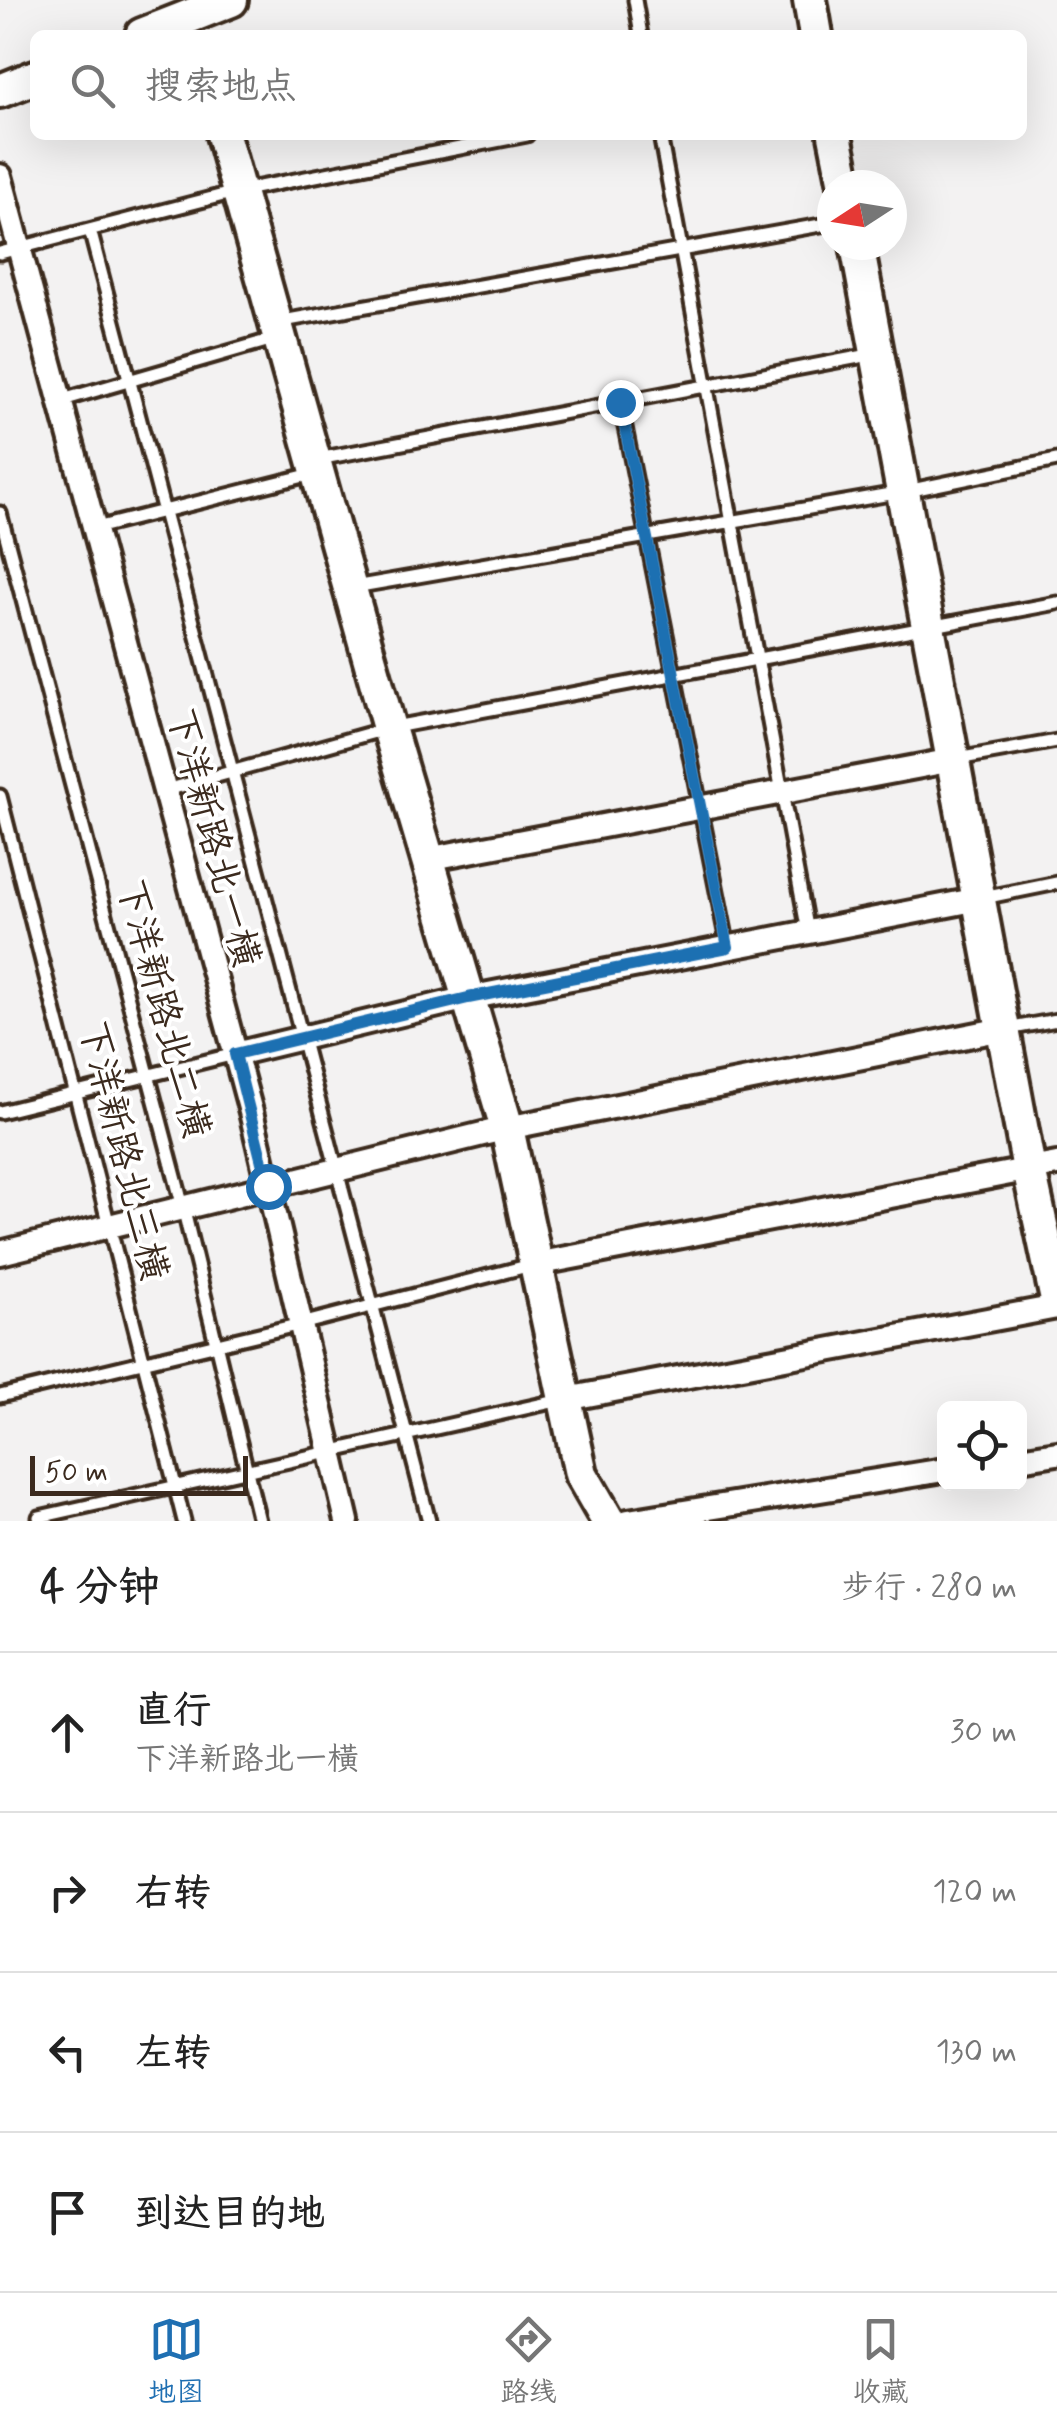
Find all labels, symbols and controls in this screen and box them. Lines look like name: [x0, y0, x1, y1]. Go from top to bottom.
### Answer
search box: [30, 30, 1027, 140]
icon: search: [65, 58, 120, 113]
text: 搜索地点: [145, 63, 297, 112]
north arrow: [817, 170, 907, 260]
route end: [598, 380, 644, 426]
street label: 下洋新路北一横: [154, 703, 270, 973]
street label: 下洋新路北二横: [104, 874, 220, 1144]
street label: 下洋新路北三横: [66, 1016, 178, 1286]
route start: [246, 1164, 292, 1210]
map controls: [937, 1401, 1027, 1491]
button: locate: [937, 1401, 1027, 1491]
scale bar: [30, 1451, 248, 1496]
text: 50 m: [45, 1455, 108, 1492]
text: 4 分钟: [40, 1561, 160, 1616]
text: 步行 · 280 m: [842, 1567, 1017, 1609]
text: 直行: [135, 1687, 211, 1736]
icon: ahead: [40, 1705, 95, 1760]
text: 30 m: [950, 1711, 1017, 1753]
text: 下洋新路北一横: [135, 1739, 359, 1781]
icon: right: [40, 1865, 95, 1920]
text: 右转: [135, 1870, 211, 1919]
text: 120 m: [932, 1871, 1017, 1913]
icon: left: [40, 2025, 95, 2080]
text: 左转: [135, 2030, 211, 2079]
text: 130 m: [936, 2031, 1017, 2073]
icon: arrive: [40, 2185, 95, 2240]
text: 到达目的地: [135, 2190, 325, 2239]
tab: 地图: [148, 2312, 204, 2412]
tab: 路线: [500, 2312, 557, 2412]
tab: 收藏: [853, 2312, 909, 2412]

